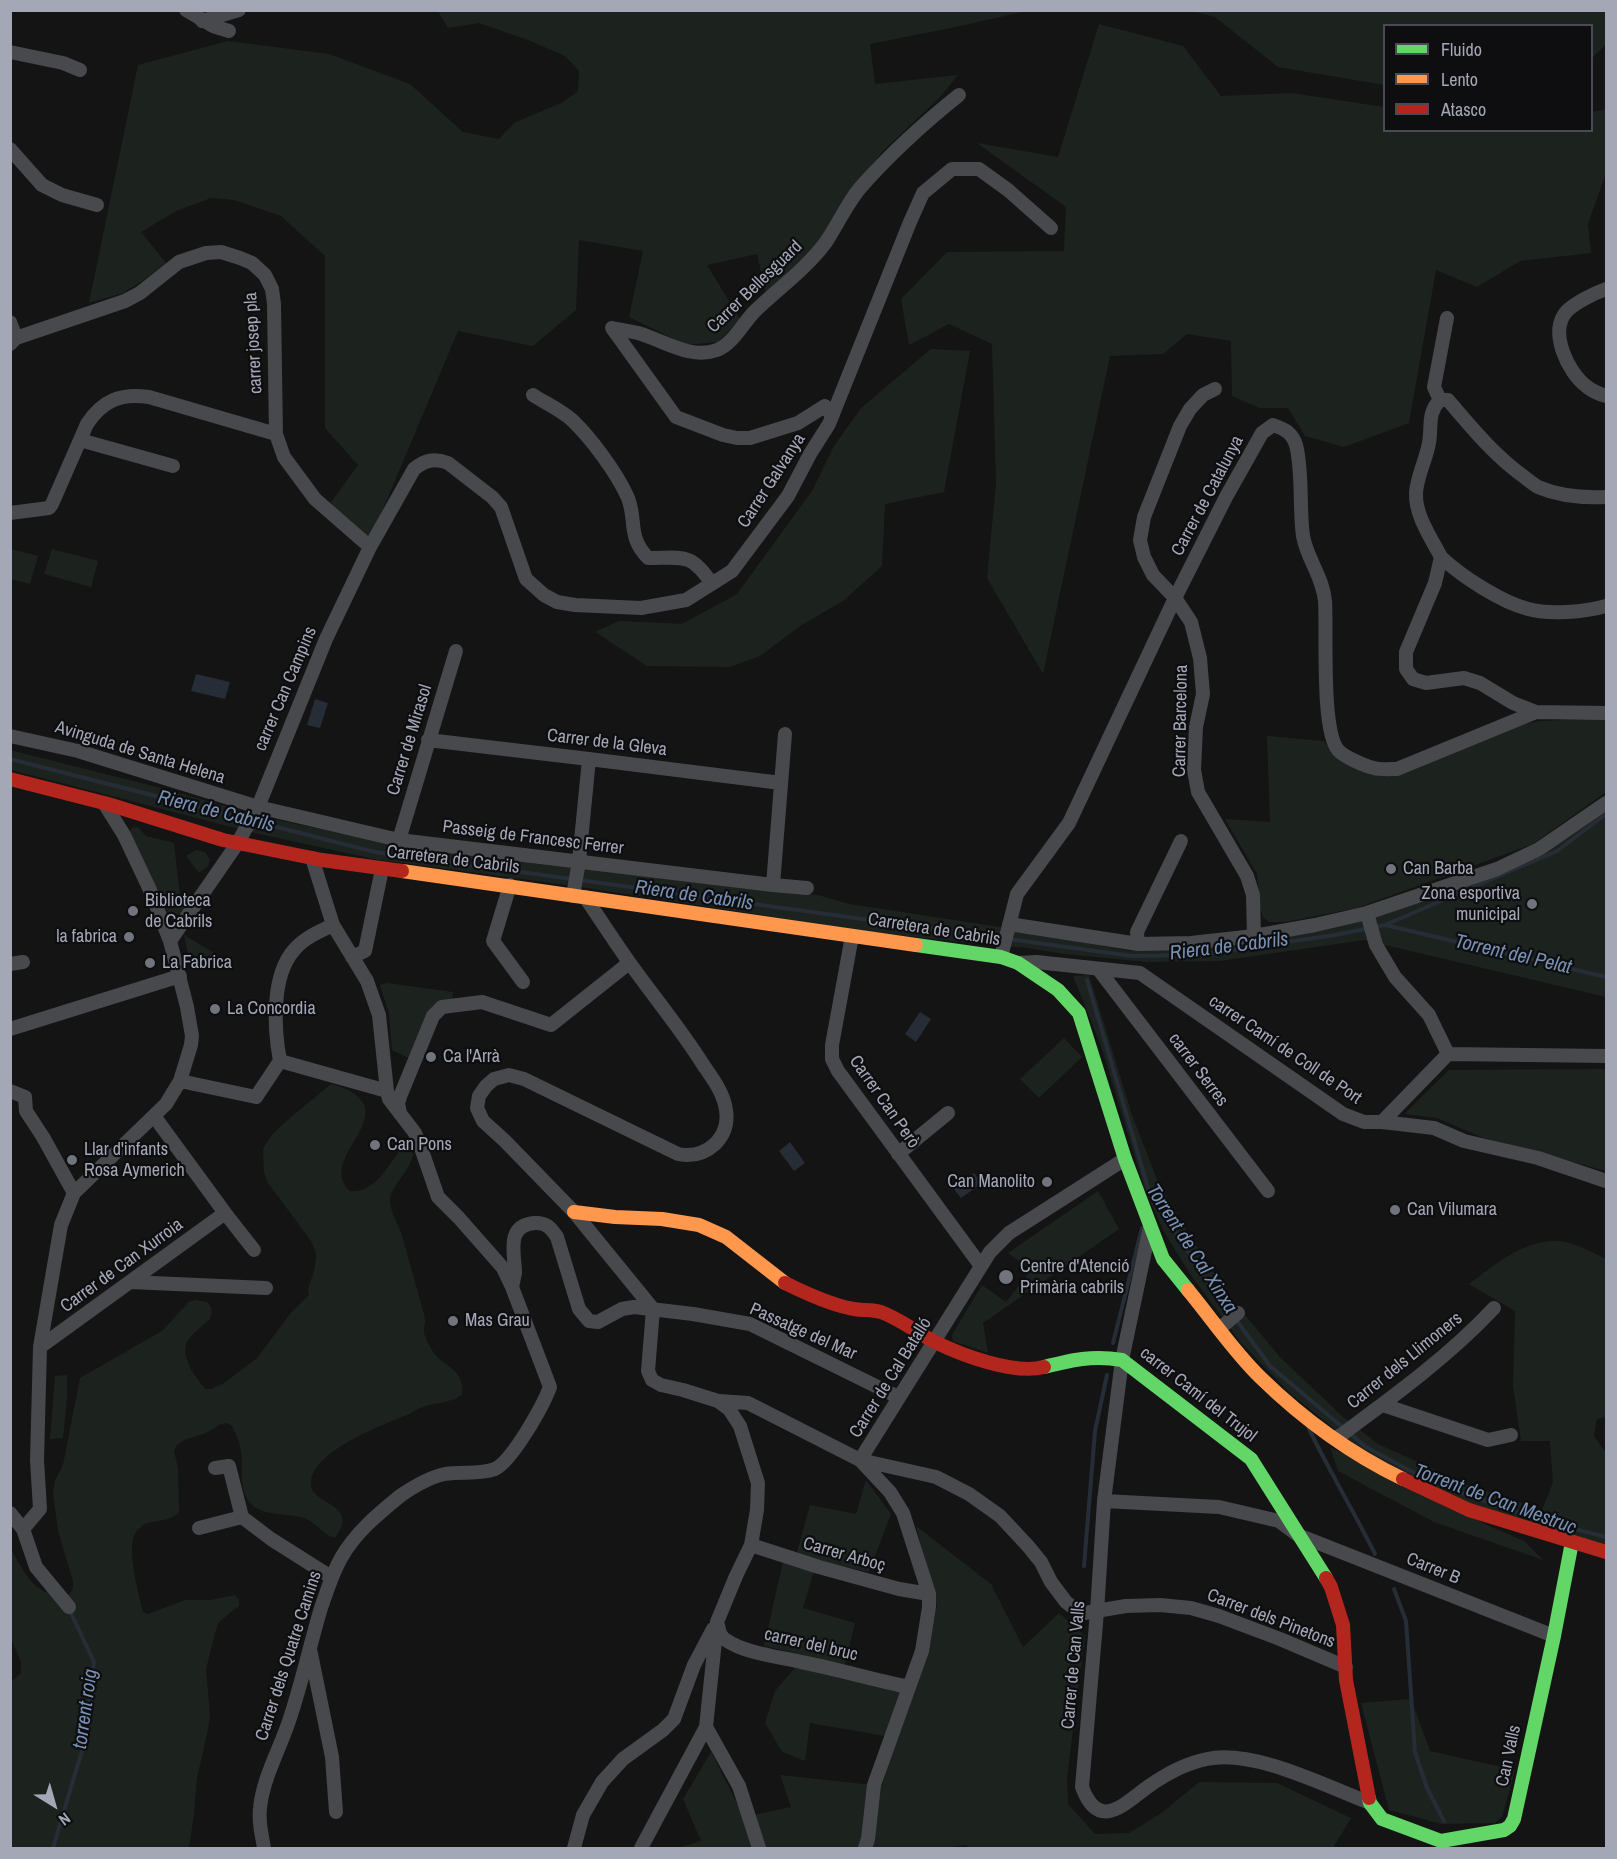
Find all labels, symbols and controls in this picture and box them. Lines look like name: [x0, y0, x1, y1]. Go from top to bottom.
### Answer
legend: [1383, 24, 1593, 132]
text: Fluido: [1441, 37, 1482, 62]
text: Lento: [1441, 67, 1478, 92]
text: Atasco: [1441, 97, 1486, 122]
street label: Carrer Bellesguard: [703, 236, 807, 338]
street label: carrer josep pla: [241, 292, 267, 394]
street label: Carrer Galvanya: [733, 430, 811, 532]
street label: Carrer de Catalunya: [1167, 432, 1249, 560]
street label: carrer Can Campins: [250, 624, 322, 754]
street label: Carrer Barcelona: [1169, 665, 1193, 777]
street label: Carrer de Mirasol: [383, 682, 437, 798]
street label: Avinguda de Santa Helena: [53, 717, 227, 789]
street label: Carrer de la Gleva: [546, 725, 668, 761]
water label: Riera de Cabrils: [155, 786, 277, 838]
street label: Passeig de Francesc Ferrer: [441, 816, 625, 860]
street label: Carretera de Cabrils: [385, 841, 521, 879]
place label: Can Barba: [1403, 858, 1474, 880]
marker: Can Barba: [1384, 862, 1398, 876]
water label: Riera de Cabrils: [633, 876, 755, 916]
place label: Zona esportiva municipal: [1422, 883, 1520, 926]
place label: Biblioteca de Cabrils: [145, 890, 212, 932]
marker: Zona esportiva municipal: [1525, 897, 1539, 911]
marker: Biblioteca de Cabrils: [126, 904, 140, 918]
street label: Carretera de Cabrils: [866, 909, 1002, 951]
place label: la fabrica: [56, 926, 117, 948]
water label: Riera de Cabrils: [1168, 928, 1290, 966]
marker: la fabrica: [122, 930, 136, 944]
water label: Torrent del Pelat: [1452, 930, 1574, 980]
place label: La Fabrica: [162, 952, 232, 974]
marker: La Fabrica: [143, 956, 157, 970]
street label: carrer Camí de Coll de Port: [1204, 991, 1366, 1109]
place label: La Concordia: [227, 998, 316, 1020]
marker: La Concordia: [208, 1002, 222, 1016]
street label: carrer Serres: [1163, 1029, 1233, 1111]
place label: Ca l'Arrà: [443, 1046, 500, 1068]
marker: Ca l'Arrà: [424, 1050, 438, 1064]
street label: Carrer Can Però: [844, 1051, 924, 1153]
place label: Can Pons: [387, 1134, 452, 1156]
marker: Can Pons: [368, 1138, 382, 1152]
place label: Llar d'infants Rosa Aymerich: [84, 1139, 185, 1182]
marker: Llar d'infants Rosa Aymerich: [65, 1153, 79, 1167]
place label: Can Manolito: [947, 1171, 1035, 1193]
marker: Can Manolito: [1040, 1175, 1054, 1189]
water label: Torrent de Cal Xinxa: [1140, 1180, 1242, 1318]
place label: Can Vilumara: [1407, 1199, 1497, 1221]
marker: Can Vilumara: [1388, 1203, 1402, 1217]
street label: Carrer de Can Xurroia: [57, 1214, 187, 1318]
place label: Centre d'Atenció Primària cabrils: [1020, 1256, 1129, 1298]
marker: Centre d'Atenció Primària cabrils: [997, 1268, 1015, 1286]
street label: Passatge del Mar: [746, 1299, 860, 1365]
street label: Carrer dels Llimoners: [1343, 1308, 1467, 1414]
place label: Mas Grau: [465, 1310, 530, 1332]
marker: Mas Grau: [446, 1314, 460, 1328]
street label: Carrer de Cal Batalló: [845, 1314, 937, 1442]
street label: carrer Camí del Trujol: [1135, 1343, 1261, 1447]
water label: Torrent de Can Mestruc: [1411, 1459, 1579, 1541]
street label: Carrer Arboç: [800, 1533, 888, 1577]
street label: Carrer B: [1403, 1549, 1463, 1589]
street label: Carrer dels Quatre Camins: [251, 1568, 327, 1744]
street label: Carrer dels Pinetons: [1204, 1585, 1338, 1653]
street label: Carrer de Can Valls: [1058, 1600, 1090, 1730]
street label: carrer del bruc: [762, 1624, 860, 1666]
water label: torrent roig: [69, 1668, 103, 1750]
street label: Can Valls: [1492, 1723, 1526, 1789]
north arrow: [24, 1775, 84, 1835]
text: N: [54, 1808, 75, 1831]

